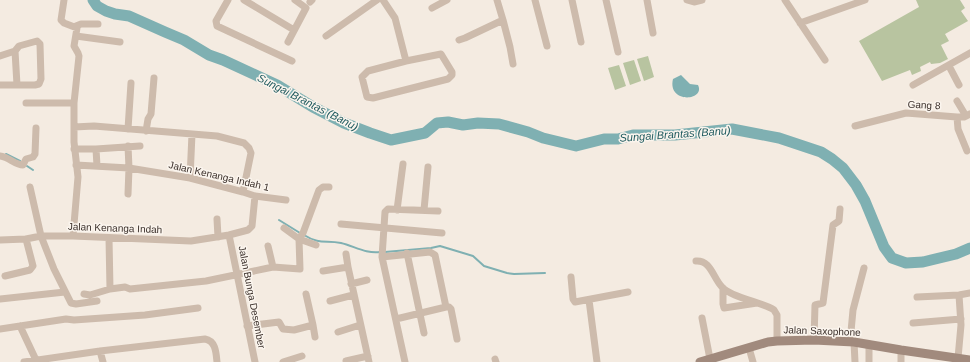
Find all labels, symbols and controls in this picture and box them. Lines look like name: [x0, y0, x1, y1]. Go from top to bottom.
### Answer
water label: Sungai Brantas (Banu): [256, 71, 361, 133]
street label: Gang 8: [907, 99, 941, 111]
water label: Sungai Brantas (Banu): [619, 124, 731, 144]
street label: Jalan Kenanga Indah 1: [168, 159, 271, 193]
street label: Jalan Kenanga Indah: [68, 221, 162, 235]
street label: Jalan Bunga Desember: [237, 245, 267, 350]
street label: Jalan Saxophone: [783, 324, 861, 338]

